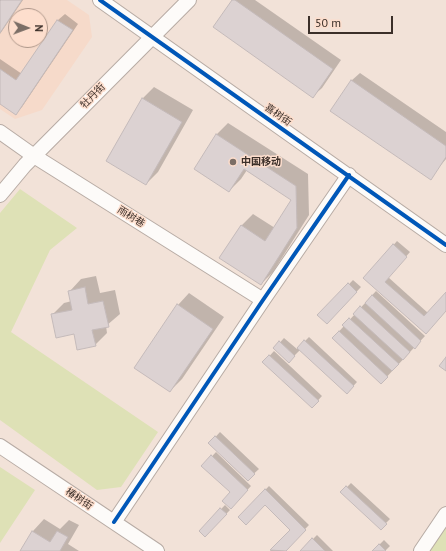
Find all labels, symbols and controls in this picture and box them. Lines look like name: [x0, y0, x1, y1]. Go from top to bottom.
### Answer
north arrow: [8, 8, 48, 48]
scale bar: [310, 8, 395, 34]
text: 50 m: [315, 15, 341, 30]
text: N: [32, 24, 46, 32]
street label: 牡丹街: [78, 81, 108, 111]
street label: 喜树街: [262, 101, 294, 129]
place label: 中国移动: [241, 156, 281, 168]
marker: 中国移动: [228, 157, 238, 167]
street label: 雨树巷: [115, 204, 147, 230]
street label: 椿树街: [63, 486, 95, 512]

